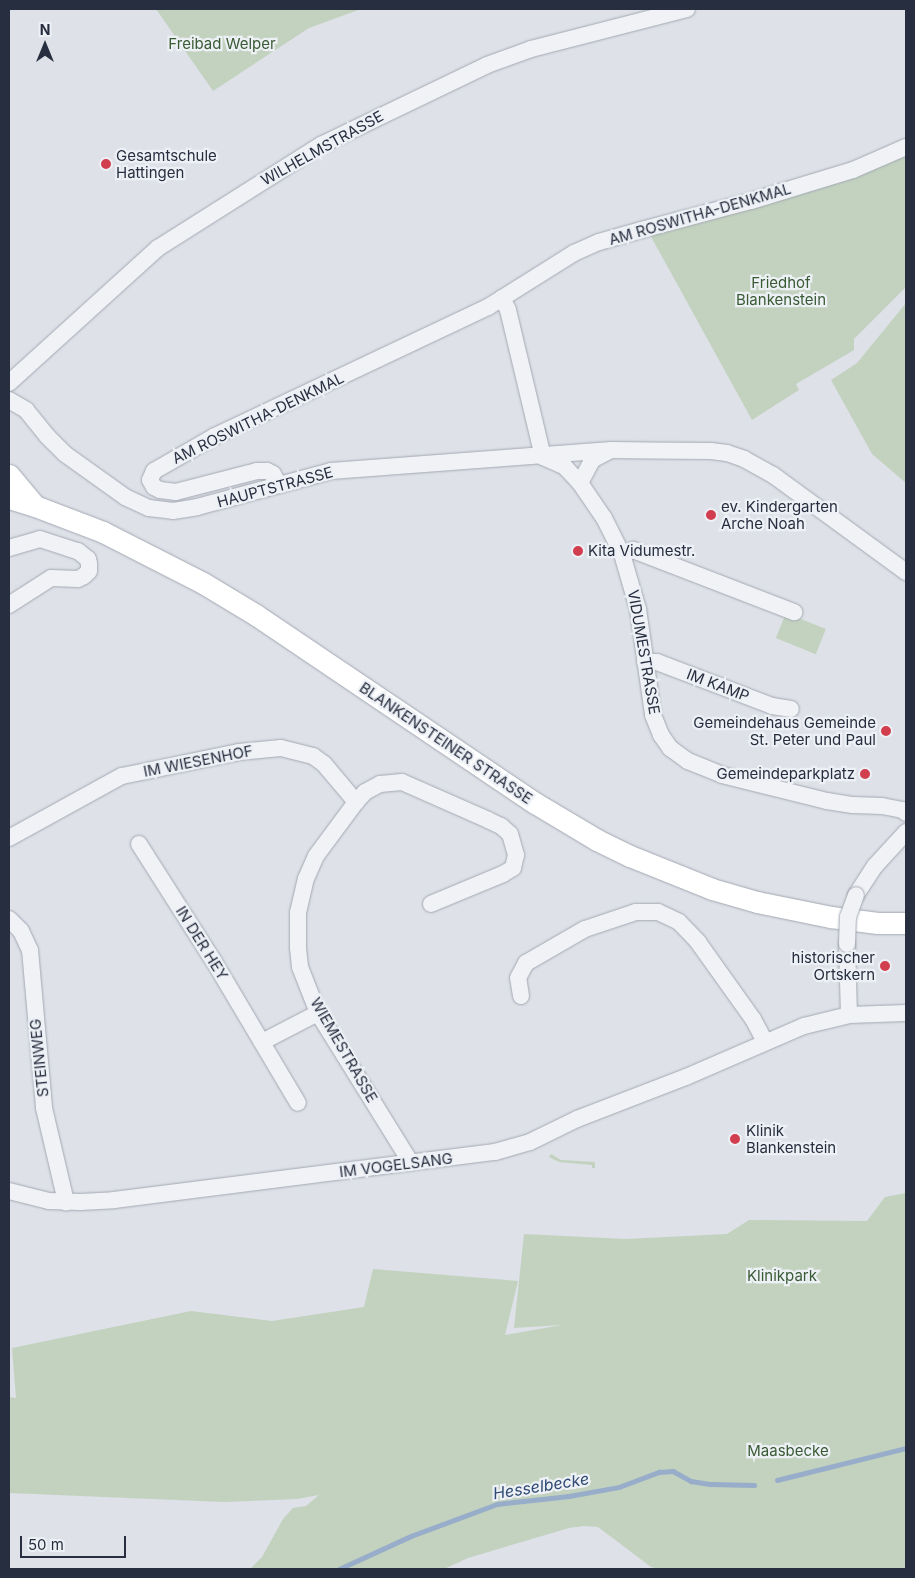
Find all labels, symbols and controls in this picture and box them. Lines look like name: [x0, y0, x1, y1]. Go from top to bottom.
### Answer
north arrow: [20, 20, 70, 70]
text: N: [40, 21, 50, 38]
park label: Freibad Welper: [168, 35, 276, 53]
street label: WILHELMSTRASSE: [258, 107, 386, 189]
place label: Gesamtschule Hattingen: [116, 146, 217, 181]
marker: Gesamtschule Hattingen: [100, 158, 112, 170]
street label: AM ROSWITHA-DENKMAL: [607, 179, 793, 249]
park label: Friedhof Blankenstein: [736, 273, 826, 308]
street label: AM ROSWITHA-DENKMAL: [169, 369, 347, 467]
street label: HAUPTSTRASSE: [215, 463, 335, 511]
place label: ev. Kindergarten Arche Noah: [721, 497, 838, 532]
marker: ev. Kindergarten Arche Noah: [705, 509, 717, 521]
place label: Kita Vidumestr.: [588, 542, 695, 560]
marker: Kita Vidumestr.: [572, 545, 584, 557]
street label: VIDUMESTRASSE: [624, 588, 664, 716]
street label: IM KAMP: [684, 665, 752, 705]
street label: BLANKENSTEINER STRASSE: [356, 678, 536, 808]
place label: Gemeindehaus Gemeinde St. Peter und Paul: [693, 713, 876, 748]
marker: Gemeindehaus Gemeinde St. Peter und Paul: [880, 725, 892, 737]
street label: IM WIESENHOF: [142, 742, 254, 780]
place label: Gemeindeparkplatz: [716, 765, 855, 783]
marker: Gemeindeparkplatz: [859, 768, 871, 780]
street label: IN DER HEY: [172, 903, 232, 983]
place label: historischer Ortskern: [792, 948, 875, 983]
marker: historischer Ortskern: [879, 960, 891, 972]
street label: WIEMESTRASSE: [307, 994, 381, 1106]
street label: STEINWEG: [26, 1018, 52, 1098]
place label: Klinik Blankenstein: [746, 1121, 836, 1156]
marker: Klinik Blankenstein: [728, 1132, 742, 1146]
street label: IM VOGELSANG: [338, 1149, 454, 1181]
park label: Klinikpark: [747, 1267, 817, 1285]
park label: Maasbecke: [747, 1442, 829, 1460]
water label: Hesselbecke: [492, 1469, 590, 1503]
scale bar: [22, 1526, 129, 1558]
text: 50 m: [28, 1535, 64, 1554]

